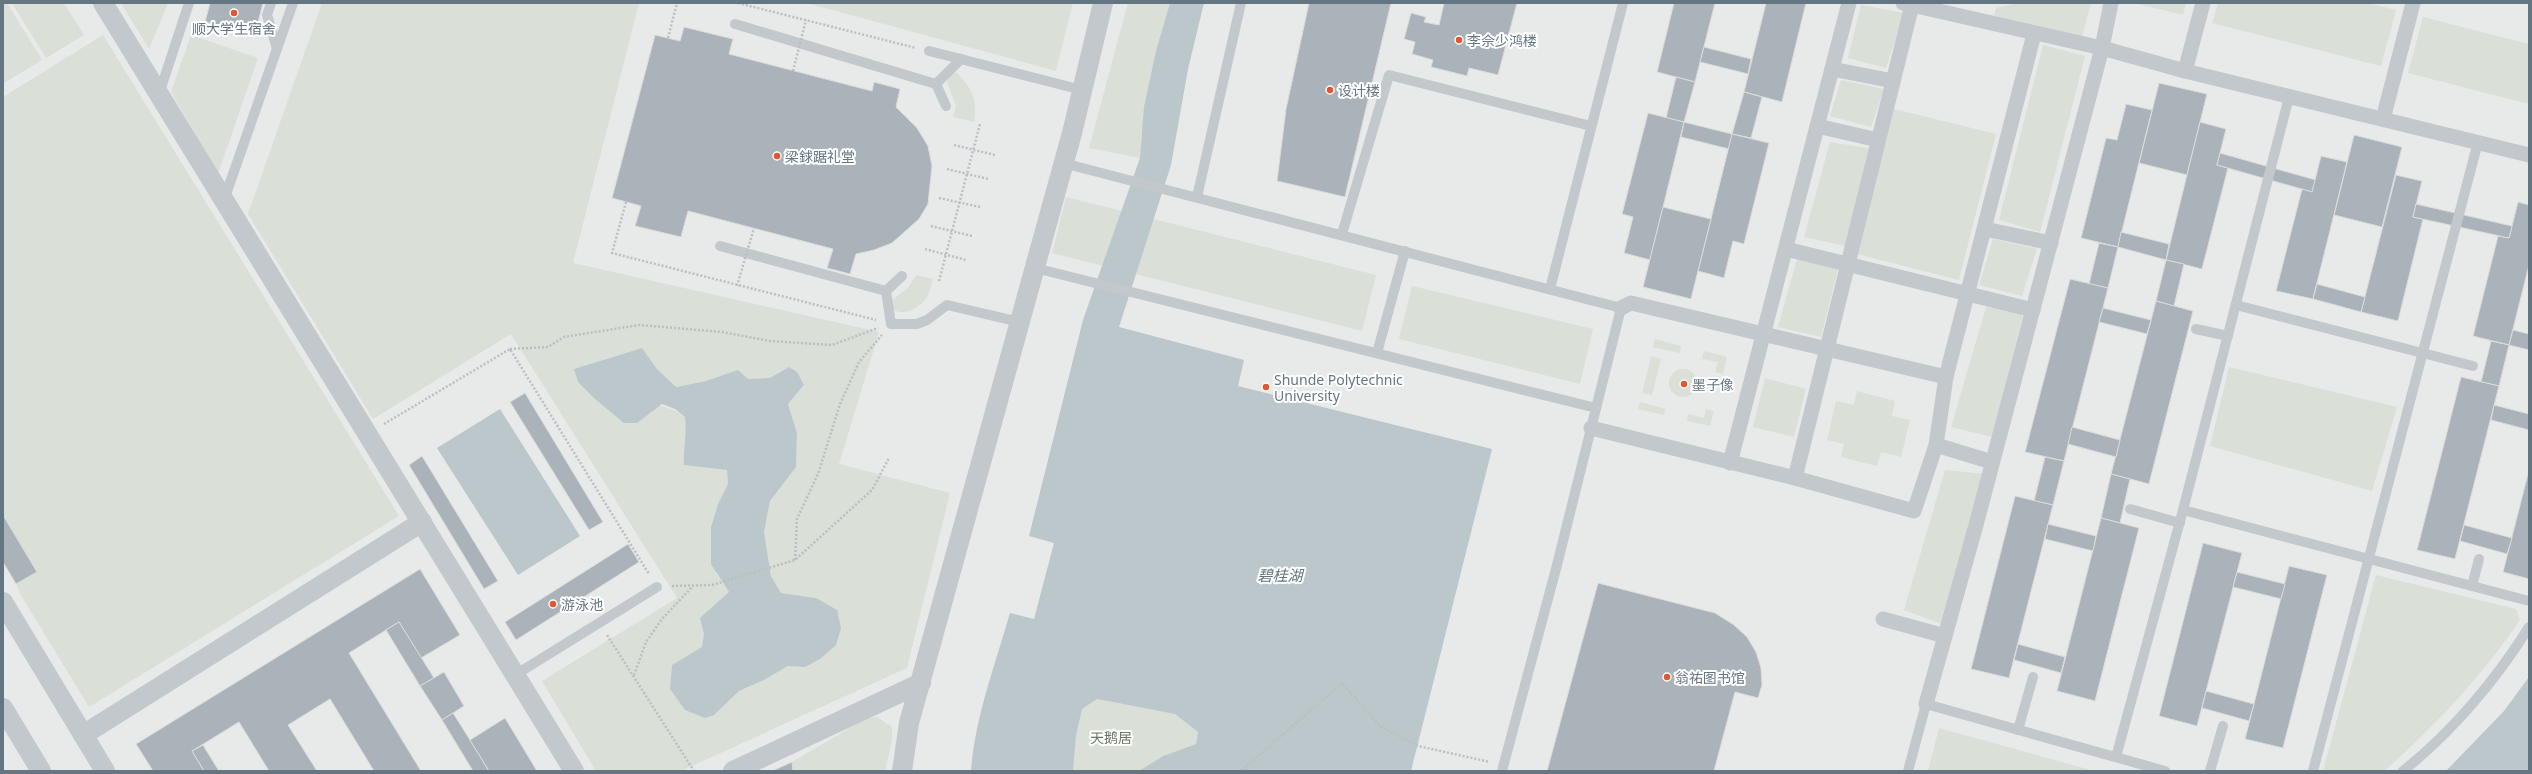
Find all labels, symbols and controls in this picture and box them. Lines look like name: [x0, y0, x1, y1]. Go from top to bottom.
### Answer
marker: 顺大学生宿舍: [229, 8, 239, 18]
place label: 顺大学生宿舍: [192, 19, 276, 38]
place label: 李佘少鸿楼: [1467, 31, 1537, 50]
marker: 李佘少鸿楼: [1454, 35, 1464, 45]
place label: 设计楼: [1338, 81, 1380, 100]
marker: 设计楼: [1325, 85, 1335, 95]
place label: 梁銶踞礼堂: [785, 147, 855, 166]
marker: 梁銶踞礼堂: [772, 151, 782, 161]
place label: Shunde Polytechnic University: [1274, 370, 1403, 405]
place label: 墨子像: [1692, 375, 1734, 394]
marker: 墨子像: [1679, 379, 1689, 389]
marker: Shunde Polytechnic University: [1261, 382, 1271, 392]
water label: 碧桂湖: [1257, 565, 1304, 585]
place label: 游泳池: [561, 595, 603, 614]
marker: 游泳池: [548, 599, 558, 609]
place label: 翁祐图书馆: [1675, 668, 1745, 687]
marker: 翁祐图书馆: [1662, 672, 1672, 682]
park label: 天鹅居: [1090, 728, 1132, 747]

